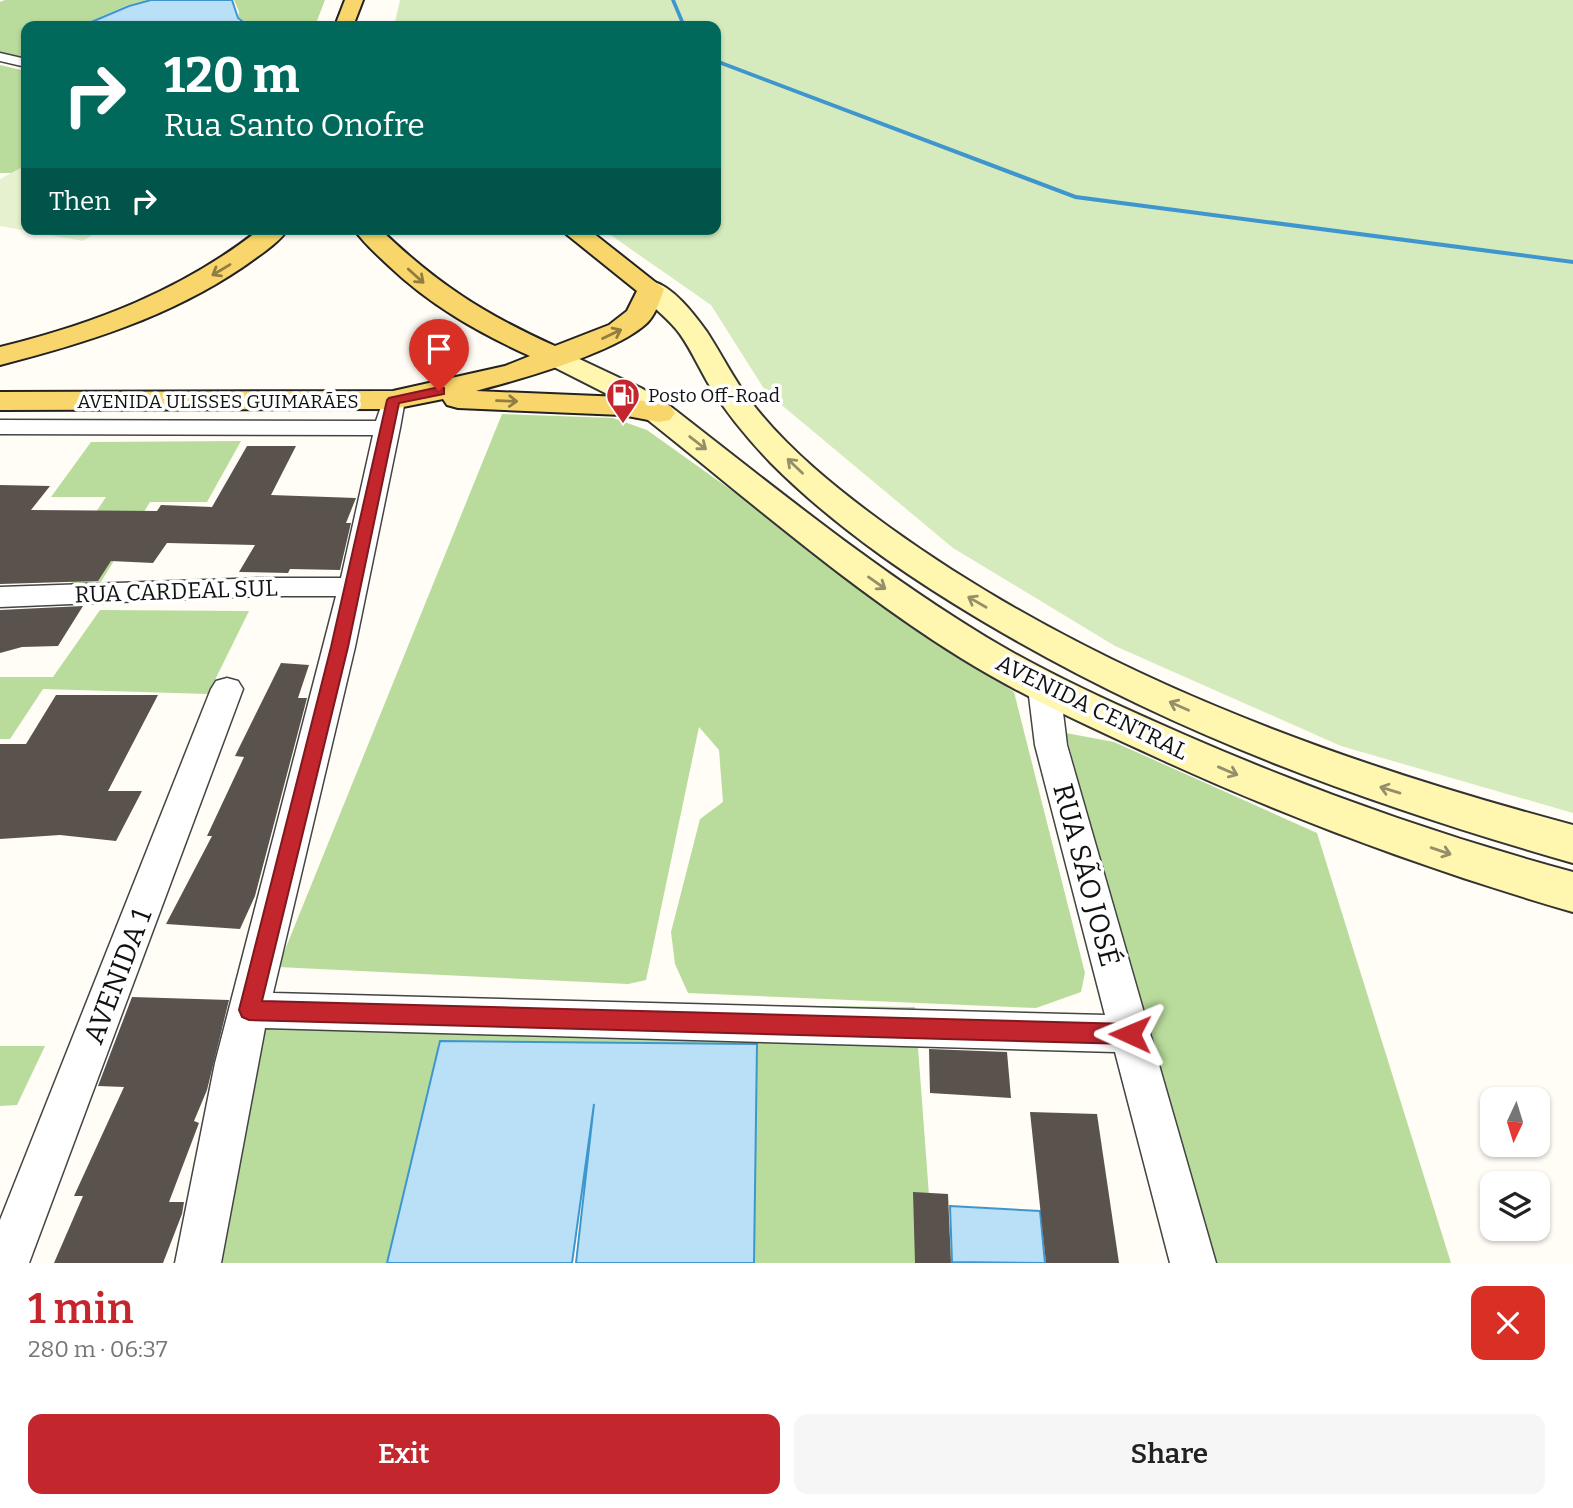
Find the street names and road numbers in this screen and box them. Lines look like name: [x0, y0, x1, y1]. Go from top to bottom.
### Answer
street label: AVENIDA ULISSES GUIMARÃES: [77, 390, 359, 413]
street label: RUA CARDEAL SUL: [74, 573, 278, 609]
street label: AVENIDA CENTRAL: [991, 648, 1193, 766]
street label: RUA SÃO JOSÉ: [1046, 780, 1128, 970]
street label: AVENIDA 1: [77, 904, 158, 1048]

